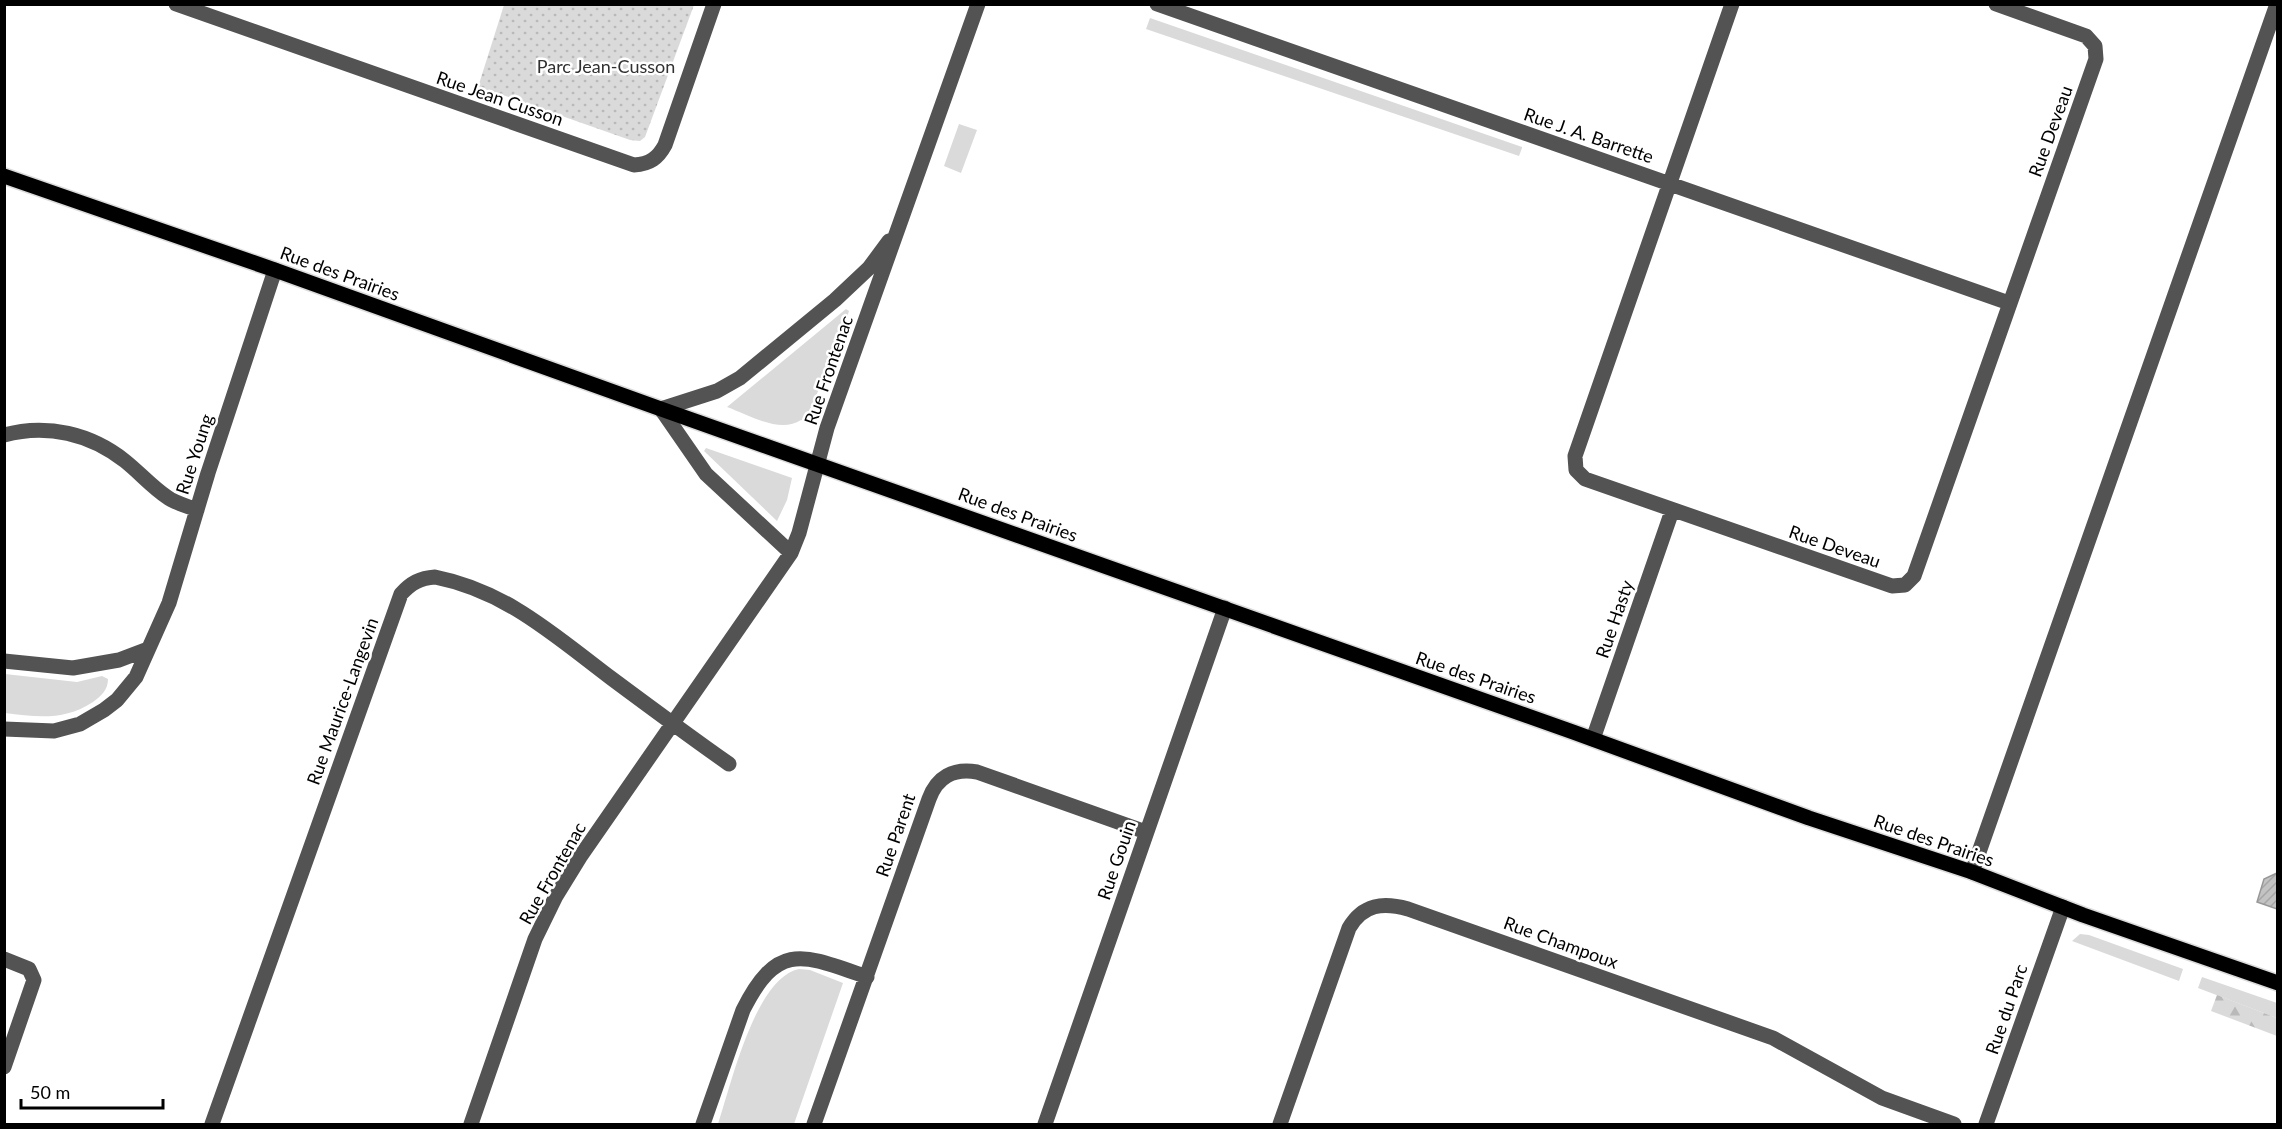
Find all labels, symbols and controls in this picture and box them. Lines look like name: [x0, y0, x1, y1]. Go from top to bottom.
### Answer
park label: Parc Jean-Cusson: [537, 55, 675, 77]
street label: Rue Jean Cusson: [434, 66, 566, 130]
street label: Rue Deveau: [2023, 82, 2077, 180]
street label: Rue J. A. Barrette: [1521, 103, 1657, 167]
street label: Rue des Prairies: [277, 241, 403, 305]
street label: Rue Frontenac: [799, 312, 857, 428]
street label: Rue Young: [171, 411, 217, 497]
street label: Rue des Prairies: [955, 482, 1081, 546]
street label: Rue Deveau: [1786, 520, 1884, 572]
street label: Rue Hasty: [1590, 576, 1638, 661]
street label: Rue Maurice-Langevin: [301, 614, 383, 788]
street label: Rue des Prairies: [1413, 646, 1539, 708]
street label: Rue Parent: [871, 790, 920, 880]
street label: Rue des Prairies: [1871, 809, 1997, 871]
street label: Rue Gouin: [1092, 817, 1140, 903]
street label: Rue Frontenac: [514, 818, 590, 928]
street label: Rue Champoux: [1501, 911, 1621, 973]
street label: Rue du Parc: [1980, 961, 2032, 1057]
scale bar: [21, 1072, 164, 1110]
text: 50 m: [30, 1081, 70, 1103]

